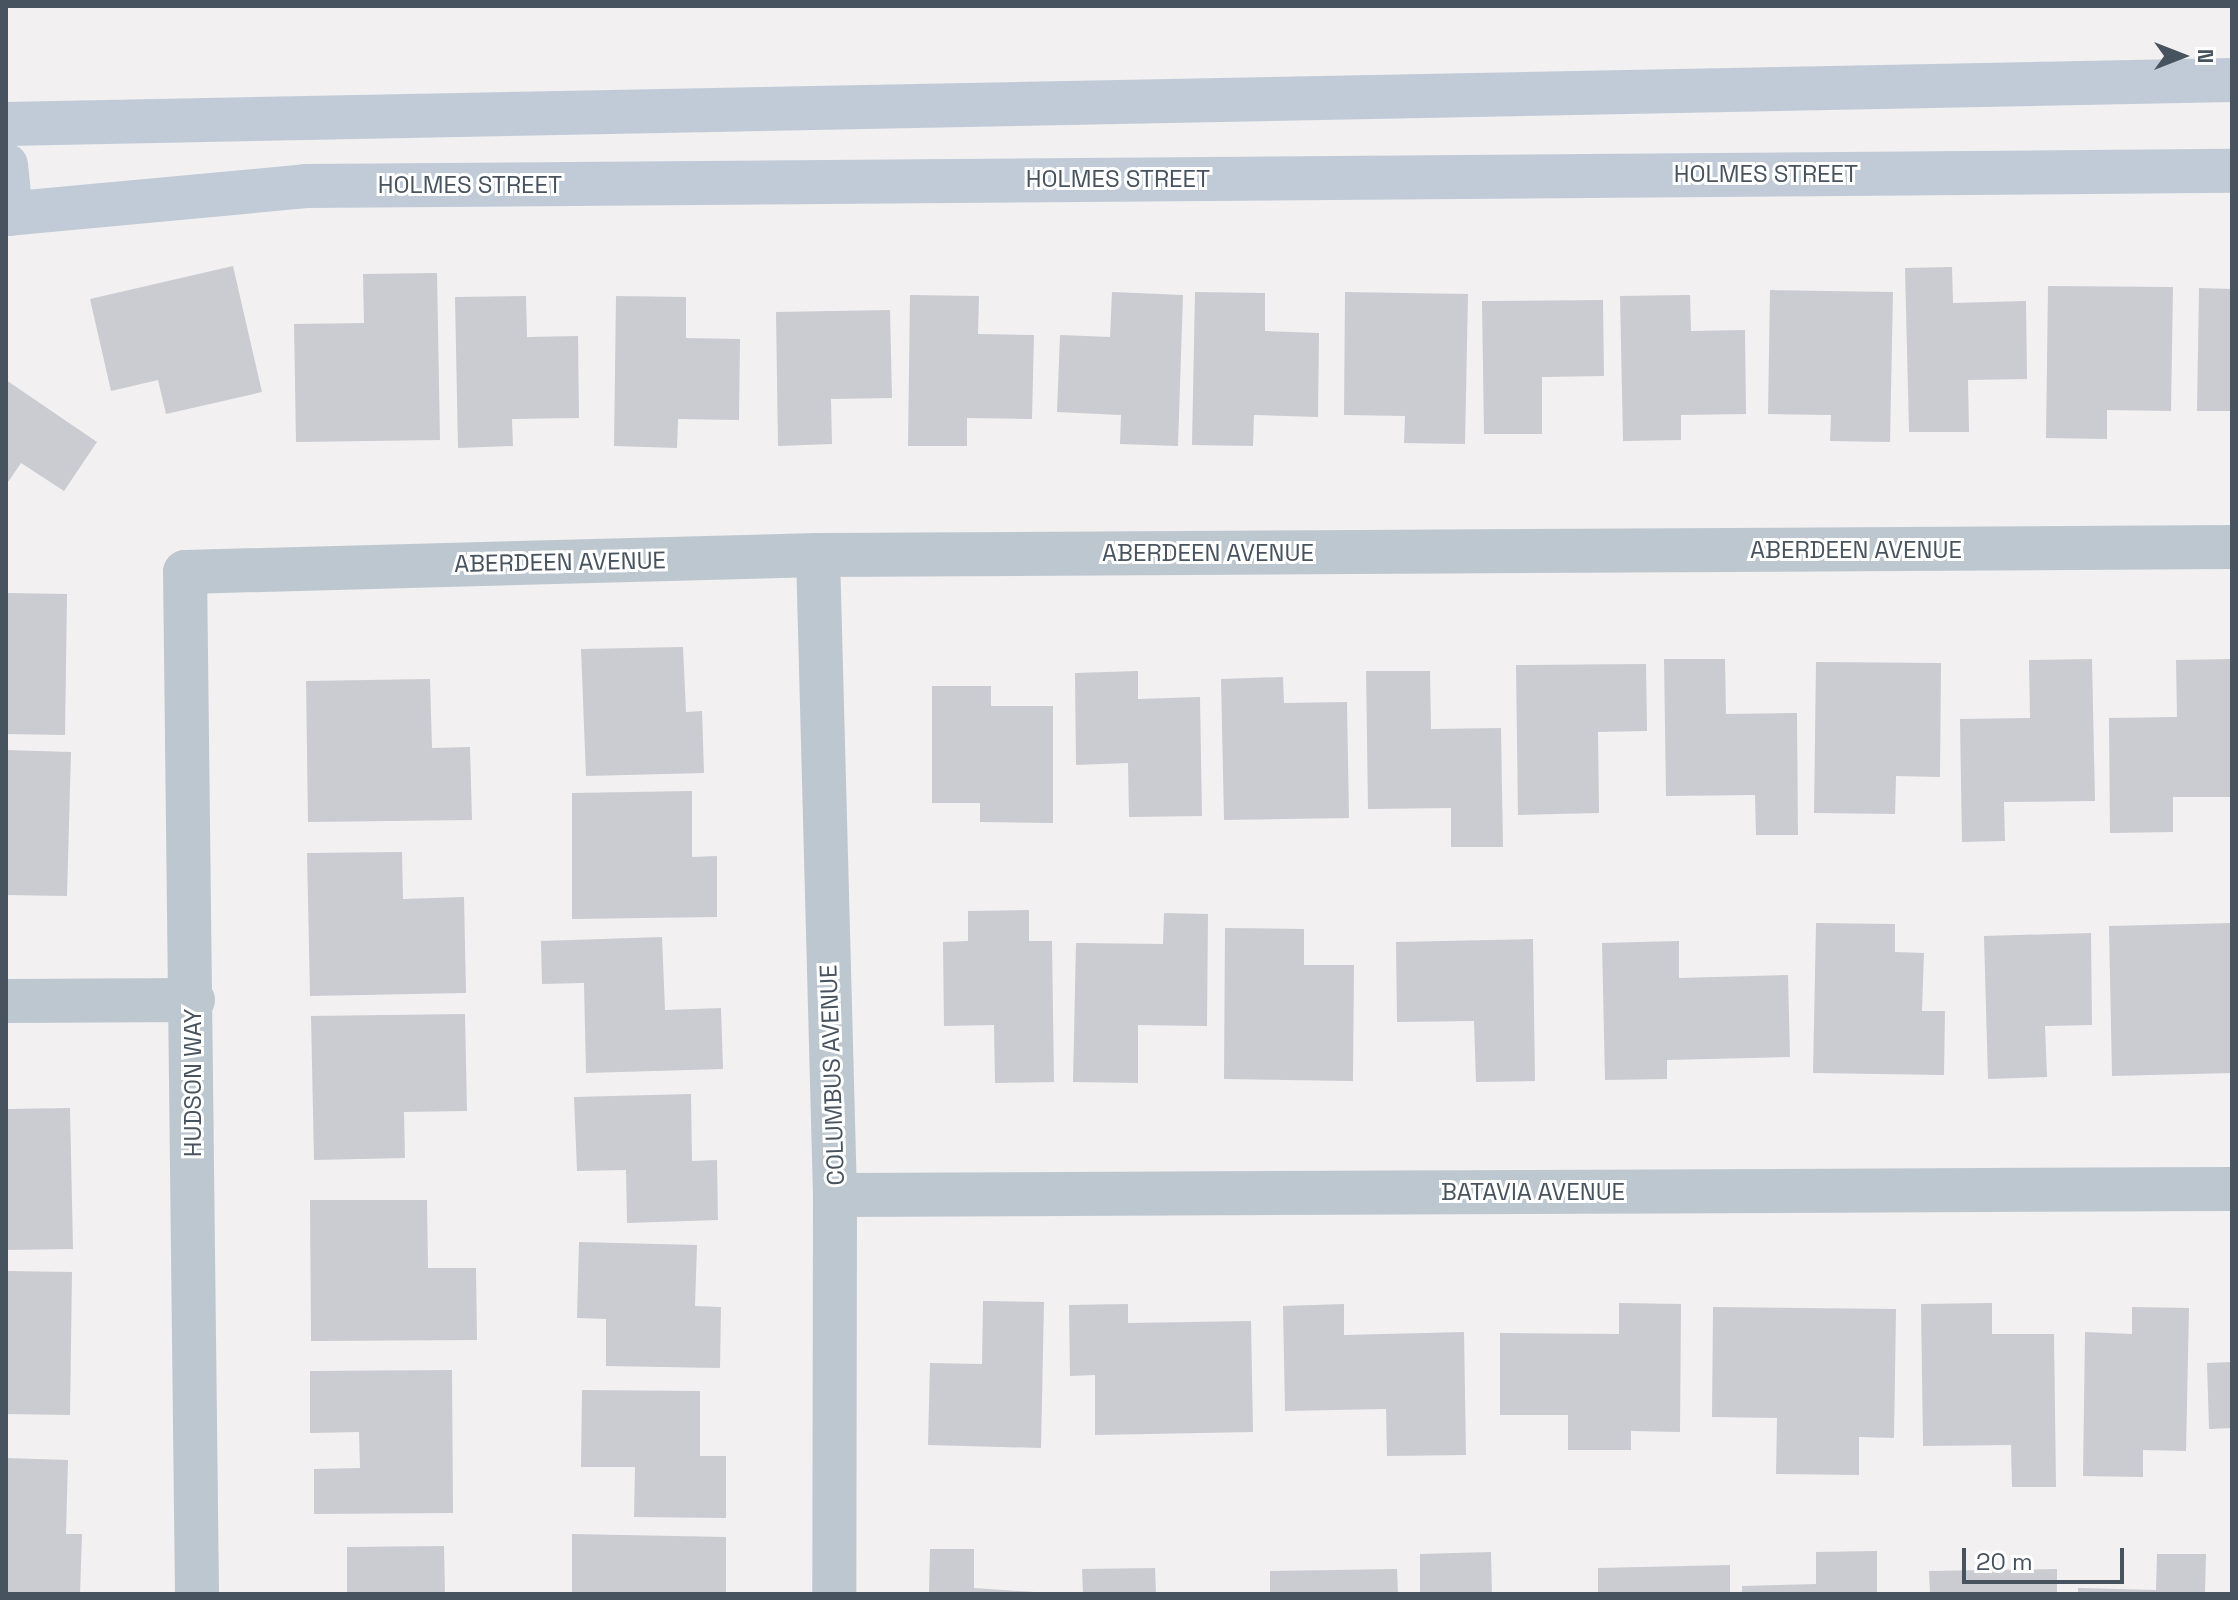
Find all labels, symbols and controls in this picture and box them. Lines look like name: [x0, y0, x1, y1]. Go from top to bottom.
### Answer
north arrow: [2142, 16, 2222, 96]
text: N: [2192, 49, 2220, 63]
street label: HOLMES STREET: [1674, 160, 1858, 188]
street label: HOLMES STREET: [1026, 165, 1210, 193]
street label: HOLMES STREET: [378, 171, 562, 199]
street label: ABERDEEN AVENUE: [1750, 536, 1962, 564]
street label: ABERDEEN AVENUE: [1102, 539, 1314, 567]
street label: ABERDEEN AVENUE: [454, 546, 666, 578]
street label: COLUMBUS AVENUE: [814, 964, 850, 1186]
street label: HUDSON WAY: [179, 1009, 207, 1157]
street label: BATAVIA AVENUE: [1441, 1178, 1625, 1206]
scale bar: [1966, 1532, 2128, 1582]
text: 20 m: [1976, 1546, 2033, 1577]

